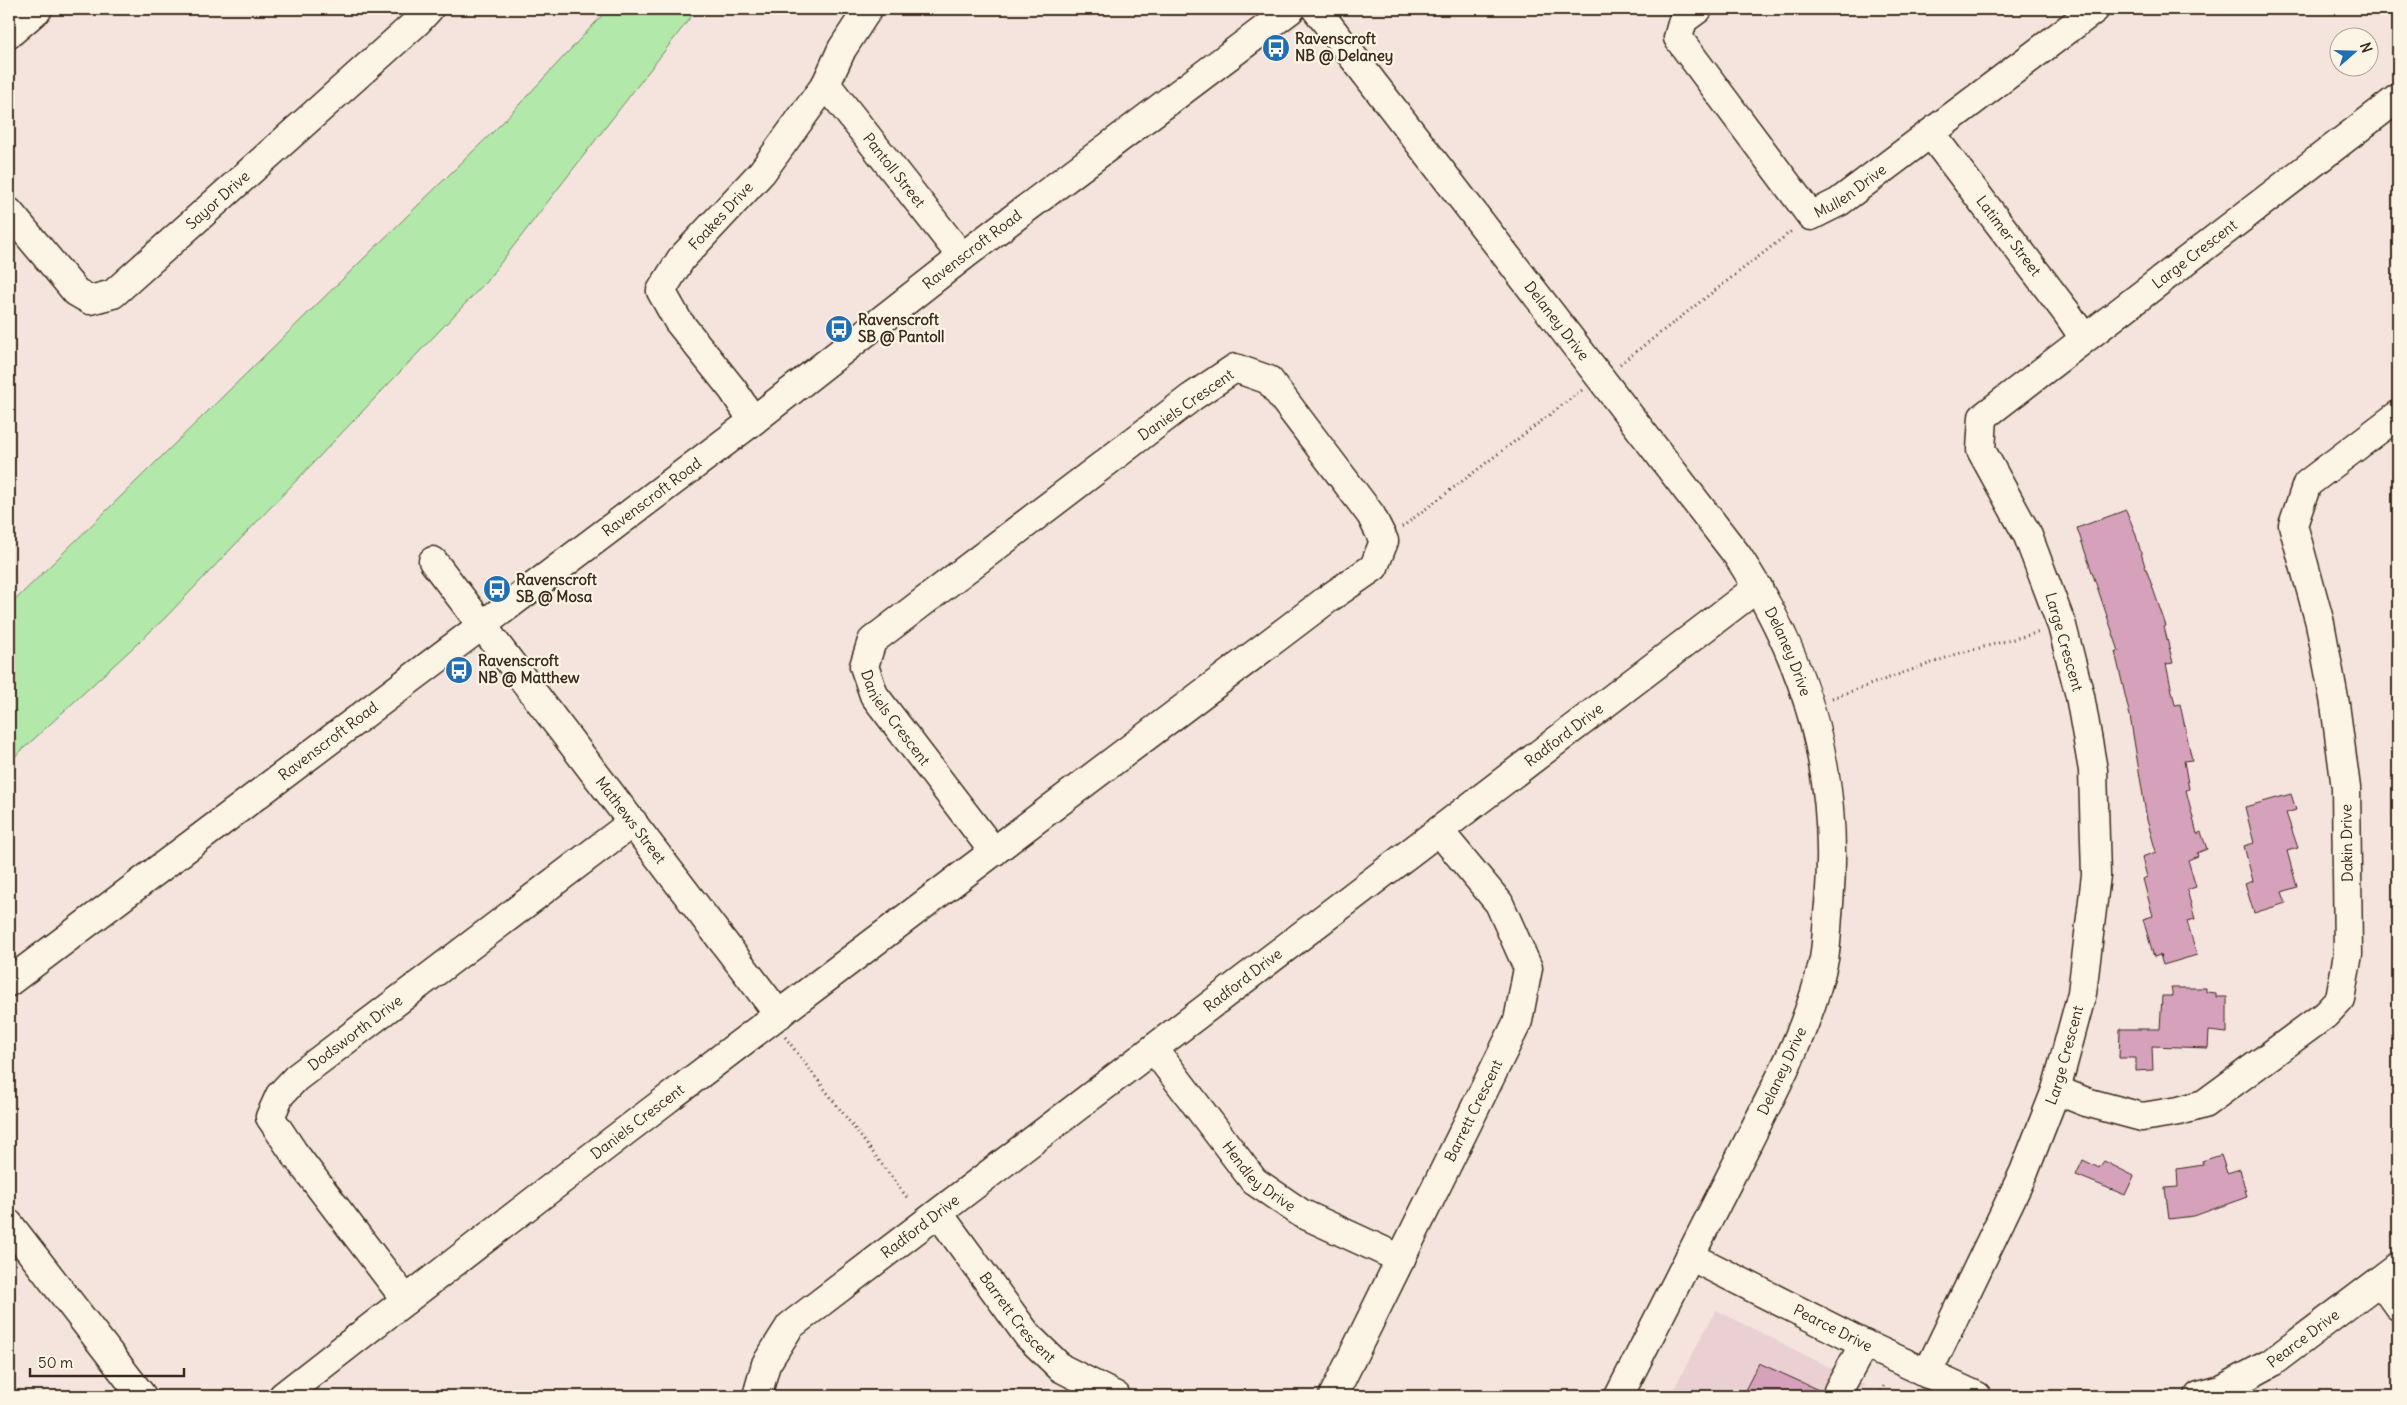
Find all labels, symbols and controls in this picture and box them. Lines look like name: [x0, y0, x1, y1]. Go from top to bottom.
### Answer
north arrow: [2330, 28, 2380, 78]
place label: Ravenscroft NB @ Delaney: [1295, 29, 1393, 66]
bus stop icon: Ravenscroft NB @ Delaney: [1261, 33, 1291, 63]
text: N: [2356, 40, 2376, 55]
street label: Pantoll Street: [859, 129, 930, 211]
street label: Mullen Drive: [1811, 160, 1890, 222]
street label: Sayor Drive: [182, 166, 253, 233]
street label: Foakes Drive: [684, 178, 757, 254]
street label: Latimer Street: [1972, 192, 2045, 280]
street label: Ravenscroft Road: [919, 205, 1025, 293]
street label: Large Crescent: [2148, 215, 2241, 293]
street label: Delaney Drive: [1520, 277, 1594, 364]
place label: Ravenscroft SB @ Pantoll: [858, 310, 944, 347]
bus stop icon: Ravenscroft SB @ Pantoll: [824, 314, 854, 344]
street label: Daniels Crescent: [1134, 365, 1237, 445]
street label: Ravenscroft Road: [598, 453, 705, 541]
place label: Ravenscroft SB @ Mosa: [516, 570, 598, 607]
bus stop icon: Ravenscroft SB @ Mosa: [482, 574, 512, 604]
street label: Large Crescent: [2041, 590, 2088, 694]
street label: Delaney Drive: [1761, 604, 1816, 698]
place label: Ravenscroft NB @ Matthew: [478, 651, 580, 688]
bus stop icon: Ravenscroft NB @ Matthew: [444, 655, 474, 685]
street label: Daniels Crescent: [857, 667, 935, 769]
street label: Ravenscroft Road: [275, 697, 382, 784]
street label: Radford Drive: [1521, 699, 1607, 771]
street label: Mathews Street: [592, 773, 670, 867]
street label: Dakin Drive: [2336, 804, 2357, 882]
street label: Radford Drive: [1200, 944, 1286, 1016]
street label: Dodsworth Drive: [304, 991, 406, 1075]
street label: Large Crescent: [2041, 1003, 2087, 1107]
street label: Delaney Drive: [1753, 1024, 1810, 1118]
street label: Barrett Crescent: [1440, 1056, 1506, 1165]
street label: Daniels Crescent: [587, 1080, 688, 1163]
street label: Hendley Drive: [1218, 1137, 1299, 1216]
street label: Radford Drive: [877, 1190, 963, 1262]
street label: Barrett Crescent: [975, 1268, 1060, 1367]
street label: Pearce Drive: [1790, 1300, 1875, 1355]
street label: Pearce Drive: [2263, 1305, 2343, 1372]
scale bar: [30, 1345, 184, 1377]
text: 50 m: [38, 1353, 73, 1372]

